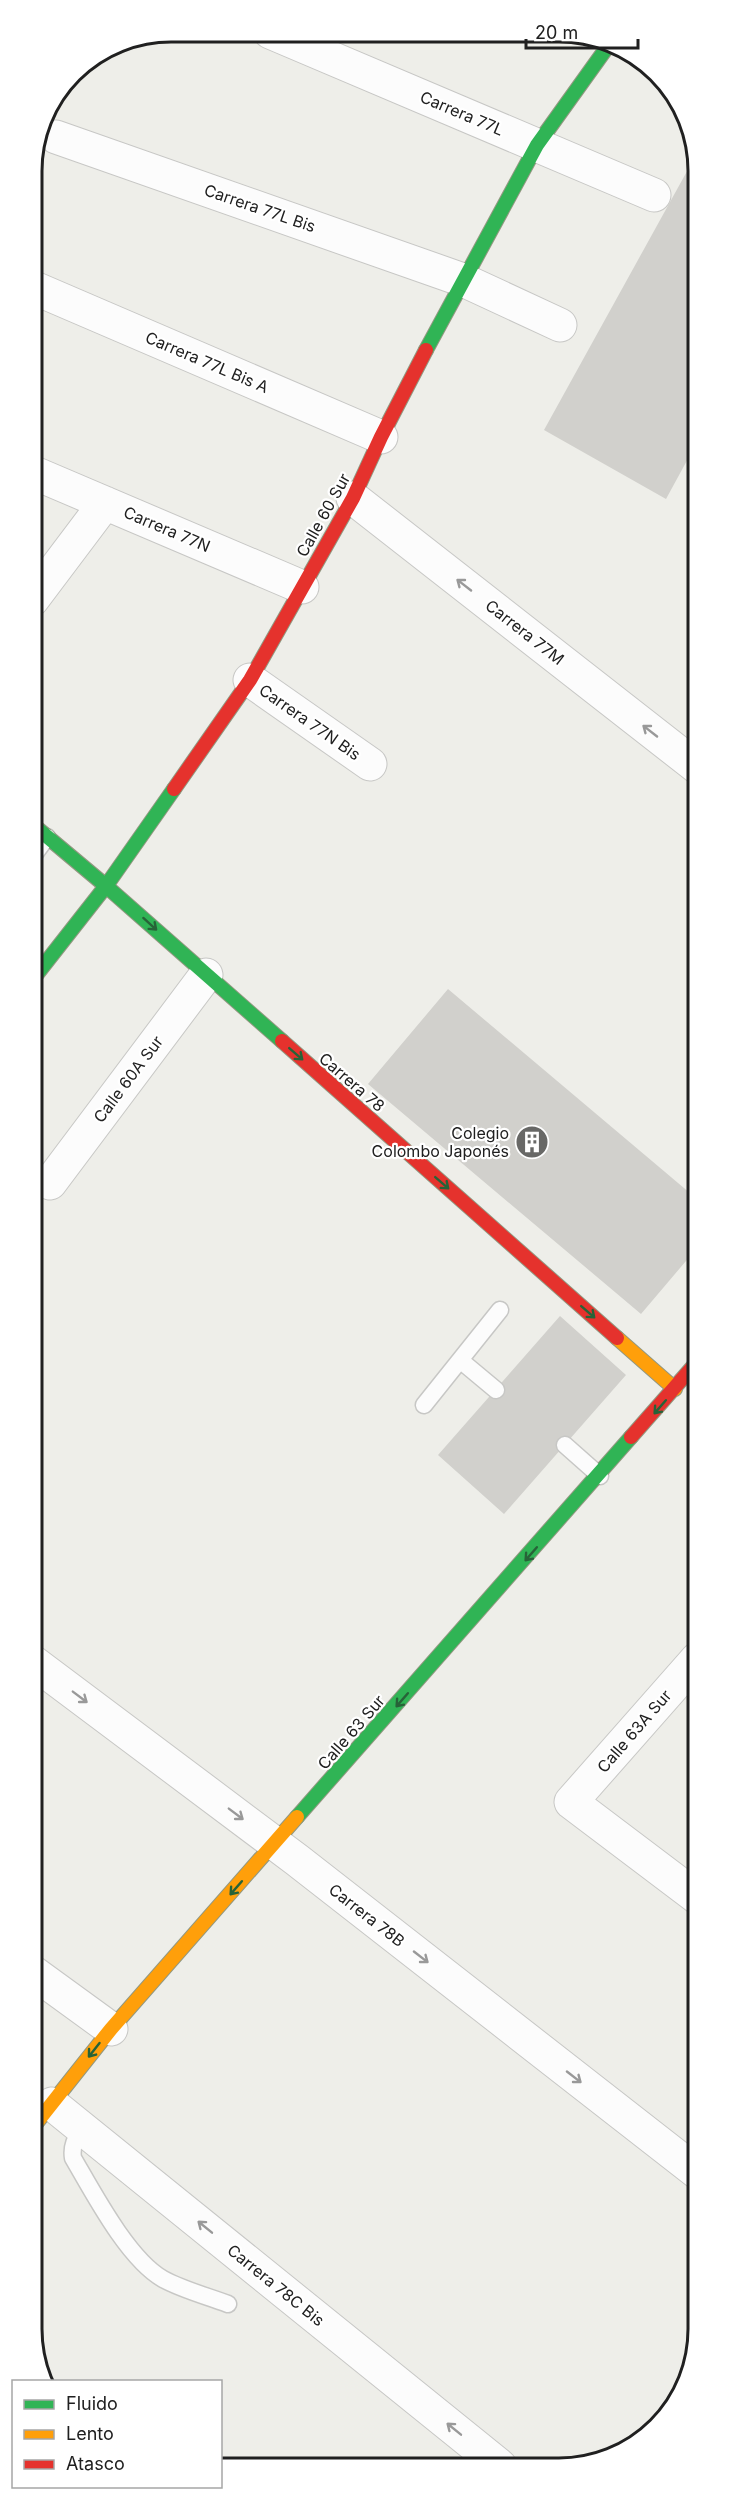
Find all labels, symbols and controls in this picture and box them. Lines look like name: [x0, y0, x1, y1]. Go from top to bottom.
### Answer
scale bar: [526, 12, 638, 50]
text: 20 m: [535, 22, 578, 43]
street label: Carrera 77L: [417, 86, 507, 140]
street label: Carrera 77L Bis: [202, 180, 318, 236]
street label: Carrera 77L Bis A: [142, 327, 272, 397]
street label: Calle 60 Sur: [292, 470, 354, 560]
street label: Carrera 77N: [121, 502, 213, 556]
one-way arrow: [456, 578, 472, 591]
street label: Carrera 77M: [482, 595, 568, 669]
street label: Carrera 77N Bis: [255, 680, 365, 764]
one-way arrow: [643, 724, 659, 737]
one-way arrow: [142, 917, 157, 931]
street label: Calle 60A Sur: [89, 1032, 167, 1126]
one-way arrow: [288, 1047, 303, 1061]
street label: Carrera 78: [315, 1048, 389, 1116]
place label: Colegio Colombo Japonés: [372, 1123, 509, 1161]
building icon: Colegio Colombo Japonés: [514, 1124, 550, 1160]
one-way arrow: [434, 1176, 449, 1190]
one-way arrow: [580, 1305, 595, 1319]
one-way arrow: [653, 1399, 666, 1415]
one-way arrow: [524, 1546, 538, 1561]
street label: Calle 63A Sur: [593, 1685, 675, 1777]
one-way arrow: [72, 1691, 88, 1703]
street label: Calle 63 Sur: [313, 1691, 389, 1773]
one-way arrow: [395, 1692, 409, 1707]
one-way arrow: [228, 1808, 244, 1821]
street label: Carrera 78B: [325, 1879, 409, 1951]
one-way arrow: [229, 1880, 243, 1895]
one-way arrow: [412, 1950, 428, 1963]
one-way arrow: [88, 2042, 101, 2058]
one-way arrow: [566, 2070, 582, 2083]
one-way arrow: [197, 2221, 213, 2234]
street label: Carrera 78C Bis: [223, 2240, 329, 2330]
legend: [12, 2380, 222, 2488]
text: Fluido: [66, 2393, 118, 2414]
text: Lento: [66, 2423, 114, 2444]
one-way arrow: [447, 2423, 463, 2436]
text: Atasco: [66, 2453, 125, 2474]

